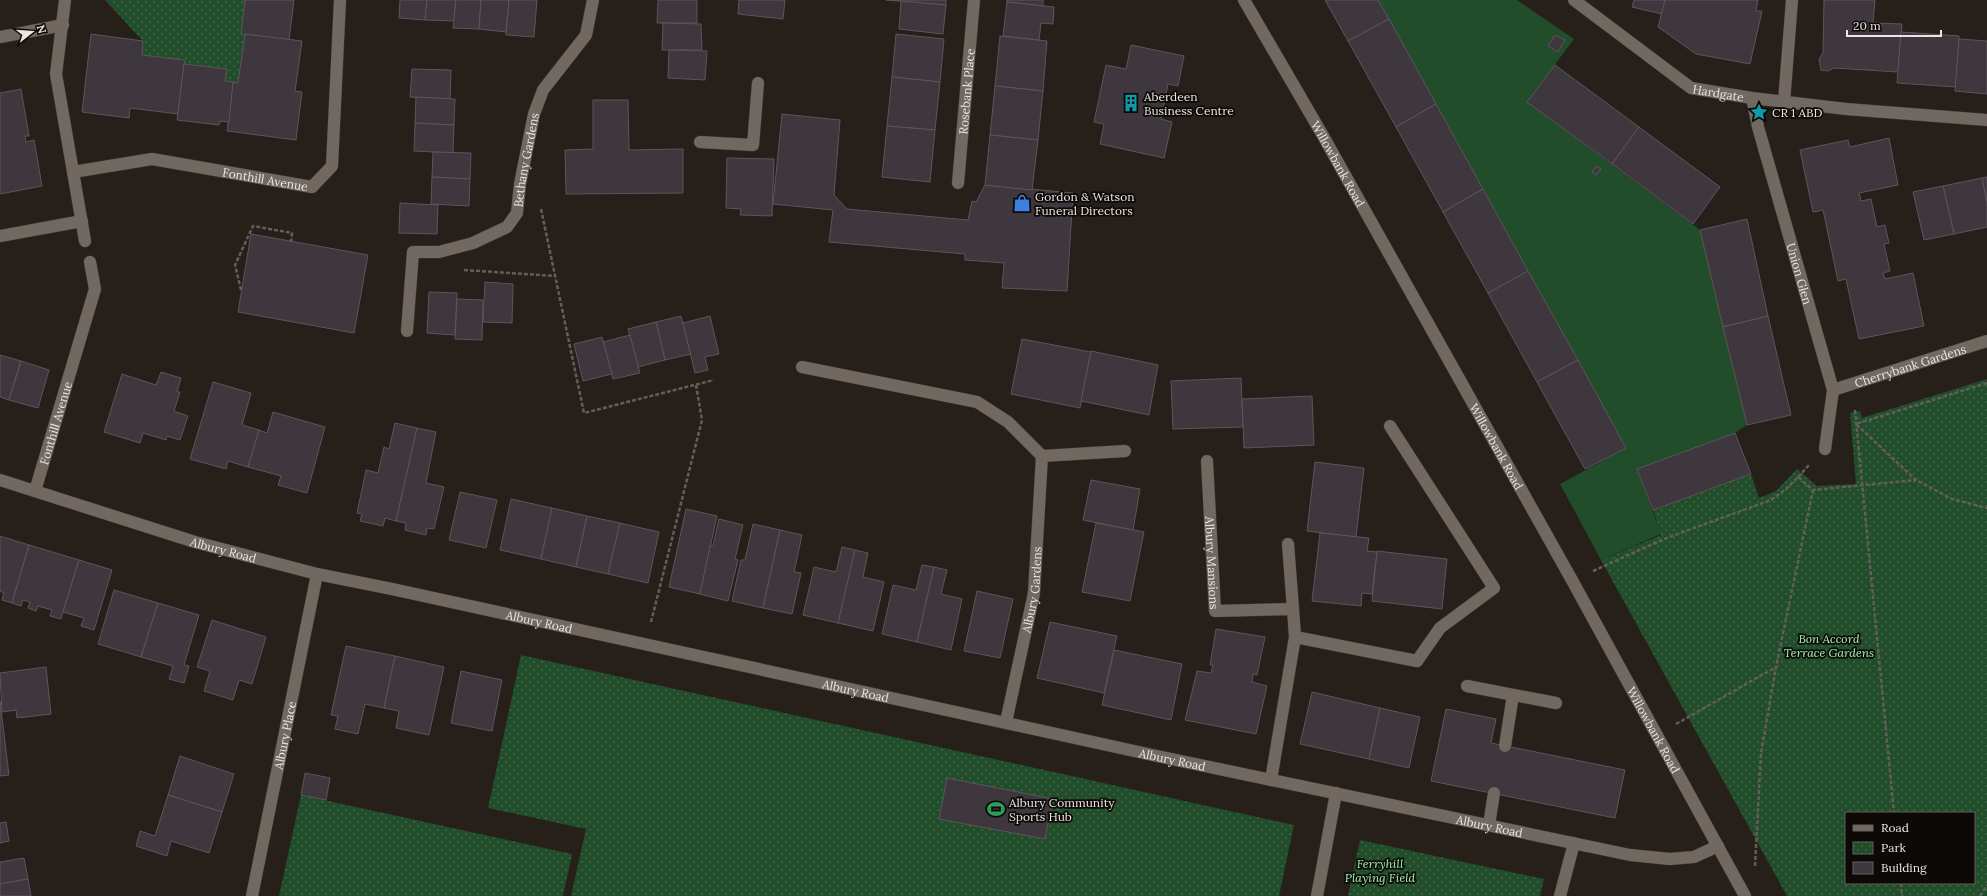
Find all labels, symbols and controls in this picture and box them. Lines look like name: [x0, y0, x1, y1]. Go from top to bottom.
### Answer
north arrow: [12, 12, 52, 52]
scale bar: [1847, 12, 1941, 38]
text: 20 m: [1853, 18, 1881, 33]
text: N: [34, 23, 50, 36]
street label: Rosebank Place: [955, 47, 977, 135]
street label: Hardgate: [1692, 81, 1745, 104]
place label: Aberdeen Business Centre: [1143, 89, 1234, 118]
building icon: Aberdeen Business Centre: [1121, 93, 1141, 113]
place icon: CR 1 ABD: [1749, 102, 1769, 122]
place label: CR 1 ABD: [1772, 105, 1822, 120]
street label: Bethany Gardens: [510, 111, 542, 208]
street label: Willowbank Road: [1308, 118, 1369, 209]
street label: Fonthill Avenue: [221, 164, 310, 194]
place label: Gordon & Watson Funeral Directors: [1035, 189, 1134, 218]
shop icon: Gordon & Watson Funeral Directors: [1012, 193, 1032, 213]
street label: Union Glen: [1784, 241, 1816, 306]
street label: Cherrybank Gardens: [1853, 341, 1968, 390]
street label: Fonthill Avenue: [36, 379, 75, 466]
street label: Willowbank Road: [1467, 401, 1527, 492]
street label: Albury Mansions: [1202, 515, 1222, 610]
street label: Albury Road: [188, 533, 258, 565]
street label: Albury Gardens: [1018, 546, 1044, 635]
street label: Albury Road: [504, 606, 574, 636]
park label: Bon Accord Terrace Gardens: [1784, 631, 1874, 660]
street label: Albury Road: [820, 675, 891, 705]
street label: Willowbank Road: [1624, 684, 1684, 775]
street label: Albury Place: [270, 699, 299, 772]
street label: Albury Road: [1137, 745, 1207, 774]
place label: Albury Community Sports Hub: [1008, 795, 1115, 824]
sports icon: Albury Community Sports Hub: [986, 799, 1006, 819]
street label: Albury Road: [1454, 811, 1524, 840]
legend: [1845, 812, 1975, 884]
text: Road: [1881, 820, 1909, 835]
text: Park: [1881, 840, 1907, 855]
park label: Ferryhill Playing Field: [1345, 856, 1416, 885]
text: Building: [1881, 860, 1927, 875]

